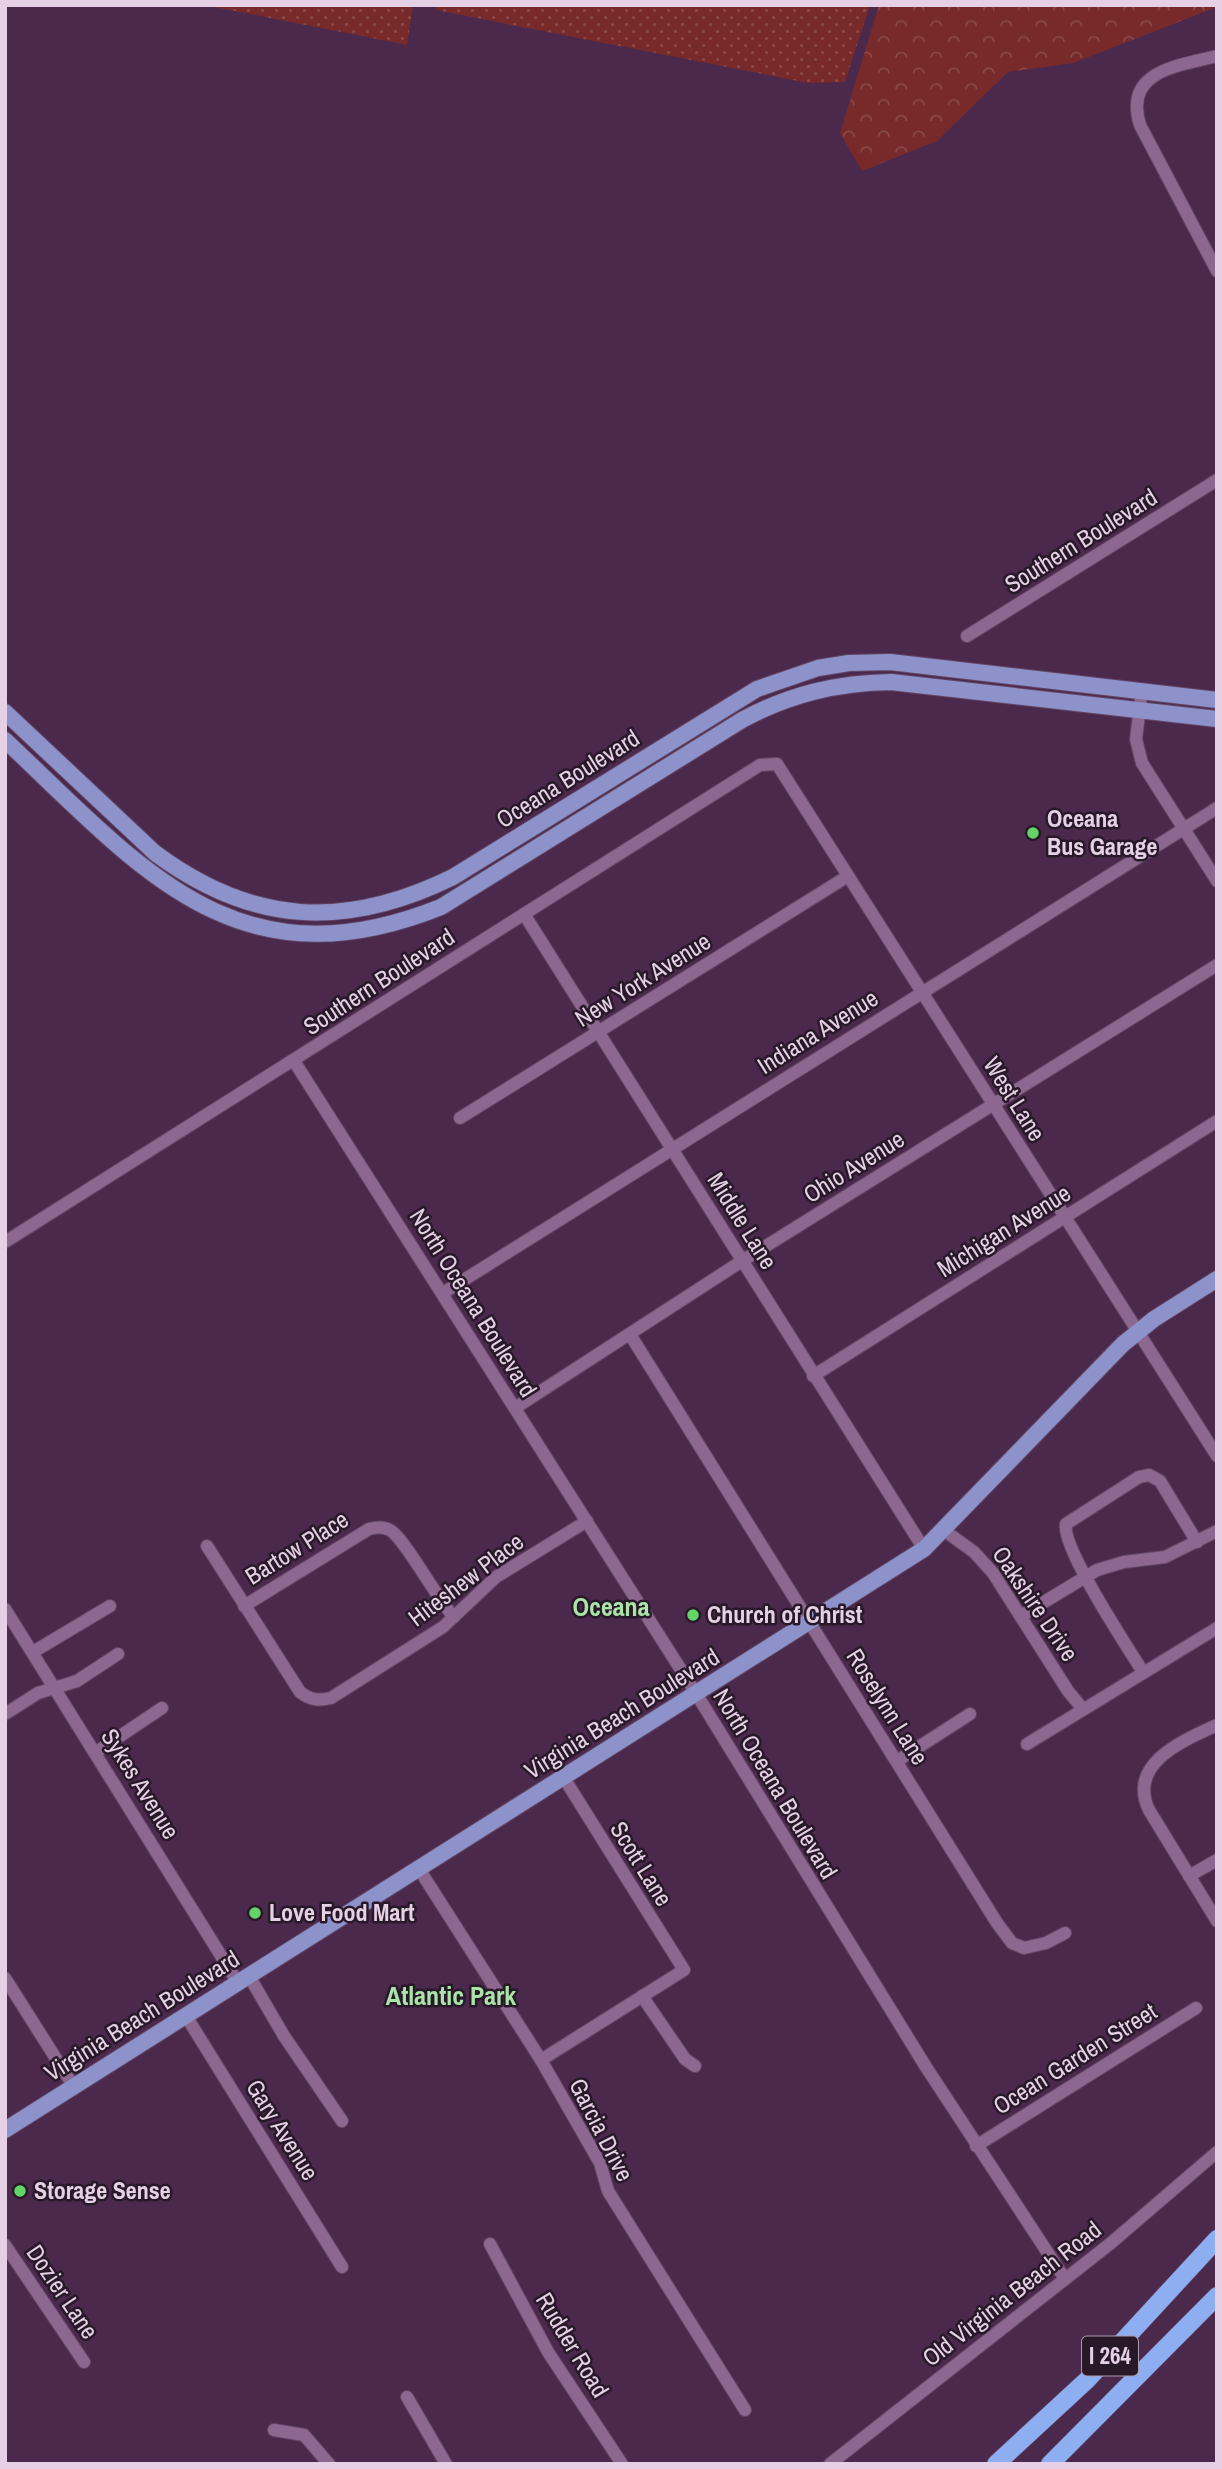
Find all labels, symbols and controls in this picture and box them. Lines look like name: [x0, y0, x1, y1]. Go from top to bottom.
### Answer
street label: Southern Boulevard: [998, 480, 1163, 600]
street label: Oceana Boulevard: [490, 721, 645, 835]
place label: Oceana Bus Garage: [1047, 802, 1158, 862]
marker: Oceana Bus Garage: [1025, 825, 1041, 841]
street label: Southern Boulevard: [297, 920, 460, 1042]
street label: New York Avenue: [569, 925, 716, 1034]
street label: Indiana Avenue: [751, 981, 884, 1081]
street label: West Lane: [976, 1050, 1053, 1147]
street label: Ohio Avenue: [797, 1123, 910, 1210]
street label: Middle Lane: [701, 1166, 785, 1275]
street label: Michigan Avenue: [931, 1176, 1076, 1284]
street label: North Oceana Boulevard: [403, 1202, 545, 1403]
street label: Bartow Place: [239, 1503, 354, 1591]
street label: Hiteshew Place: [401, 1525, 530, 1633]
street label: Oakshire Drive: [986, 1540, 1086, 1667]
district label: Oceana: [572, 1589, 650, 1624]
place label: Church of Christ: [707, 1598, 863, 1630]
marker: Church of Christ: [685, 1607, 701, 1623]
street label: Virginia Beach Boulevard: [518, 1640, 725, 1786]
street label: Roselynn Lane: [839, 1642, 936, 1771]
street label: North Oceana Boulevard: [706, 1682, 845, 1885]
street label: Sykes Avenue: [94, 1722, 187, 1845]
street label: Scott Lane: [603, 1815, 680, 1912]
place label: Love Food Mart: [269, 1896, 415, 1928]
marker: Love Food Mart: [247, 1905, 263, 1921]
street label: Virginia Beach Boulevard: [38, 1942, 245, 2088]
district label: Atlantic Park: [386, 1978, 516, 2013]
street label: Ocean Garden Street: [987, 1995, 1163, 2121]
street label: Gary Avenue: [239, 2073, 326, 2186]
street label: Garcia Drive: [562, 2073, 641, 2187]
place label: Storage Sense: [34, 2174, 171, 2206]
marker: Storage Sense: [12, 2183, 28, 2199]
street label: Old Virginia Beach Road: [915, 2213, 1107, 2373]
street label: Dozier Lane: [20, 2238, 106, 2345]
street label: Rudder Road: [529, 2286, 617, 2403]
road number: I 264: [1082, 2336, 1138, 2376]

